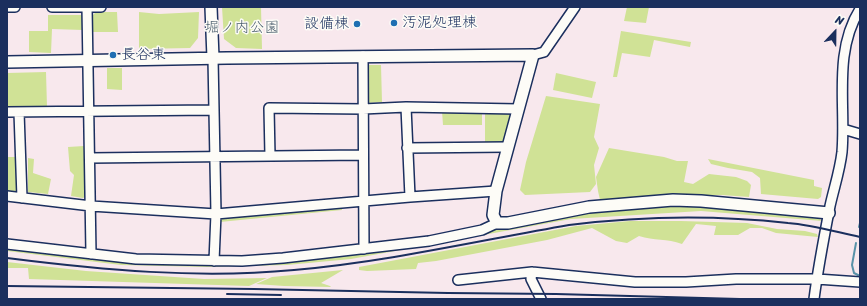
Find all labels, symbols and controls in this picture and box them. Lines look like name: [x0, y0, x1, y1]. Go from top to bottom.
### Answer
text: N: [833, 10, 847, 31]
north arrow: [815, 12, 855, 52]
place label: 汚泥処理棟: [402, 14, 477, 32]
place label: 設備棟: [304, 15, 349, 33]
marker: 汚泥処理棟: [389, 18, 399, 28]
park label: 堀ノ内公園: [205, 19, 279, 37]
marker: 設備棟: [352, 19, 362, 29]
place label: 長谷東: [121, 46, 166, 64]
marker: 長谷東: [108, 50, 118, 60]

